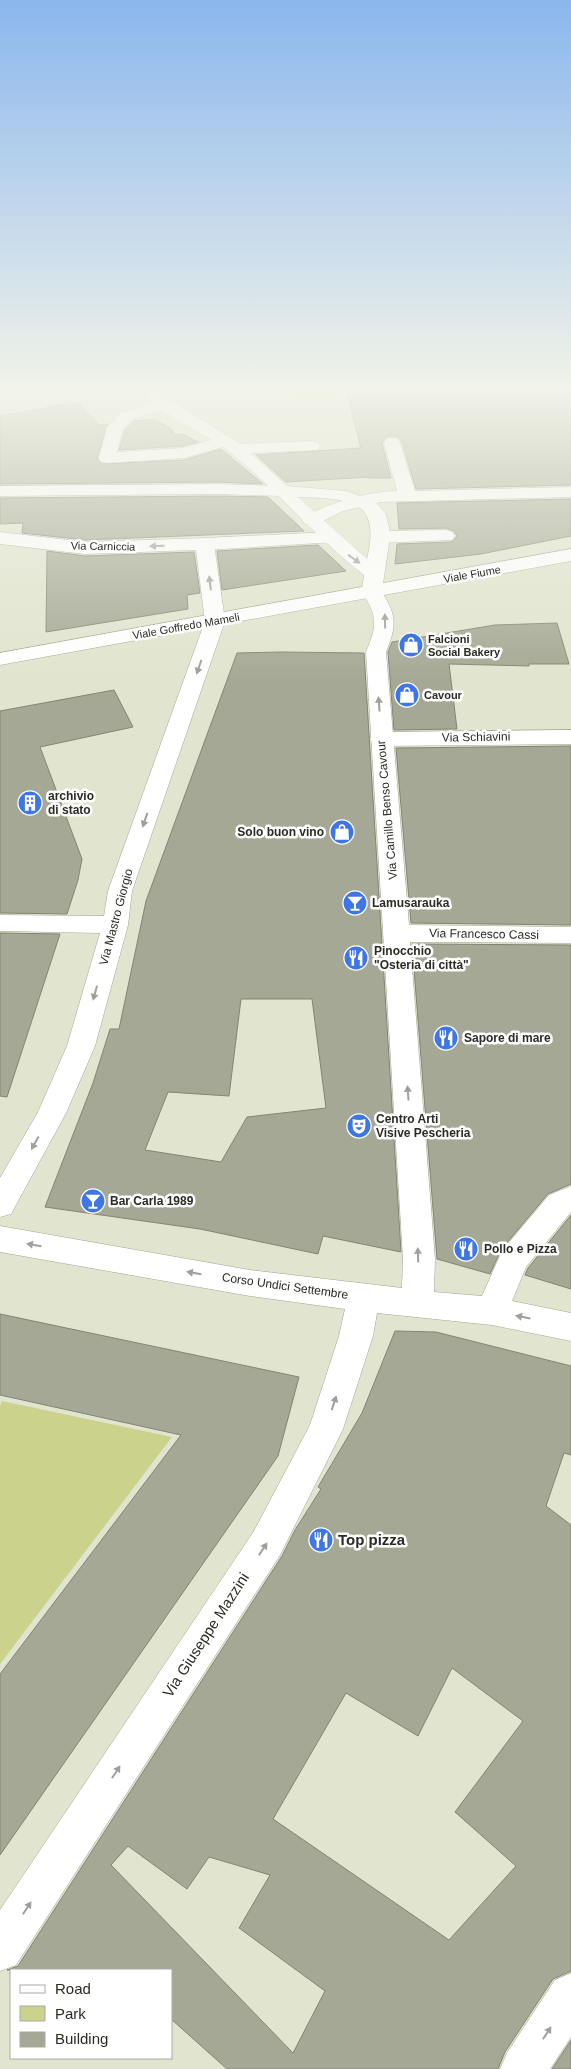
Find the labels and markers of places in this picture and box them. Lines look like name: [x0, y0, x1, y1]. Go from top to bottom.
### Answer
shop icon: Falcioni Social Bakery: [398, 632, 424, 658]
place label: Falcioni Social Bakery: [428, 633, 501, 658]
shop icon: Cavour: [394, 682, 420, 708]
place label: Cavour: [424, 689, 463, 701]
place label: archivio di stato: [48, 789, 94, 817]
building icon: archivio di stato: [17, 790, 43, 816]
shop icon: Solo buon vino: [329, 819, 355, 845]
place label: Solo buon vino: [237, 825, 324, 839]
bar icon: Lamusarauka: [342, 890, 368, 916]
place label: Lamusarauka: [372, 896, 450, 910]
place label: Pinocchio "Osteria di città": [374, 944, 469, 972]
restaurant icon: Pinocchio "Osteria di città": [343, 945, 369, 971]
restaurant icon: Sapore di mare: [433, 1025, 459, 1051]
place label: Sapore di mare: [464, 1031, 551, 1045]
place label: Centro Arti Visive Pescheria: [376, 1112, 471, 1140]
theatre icon: Centro Arti Visive Pescheria: [346, 1113, 372, 1139]
bar icon: Bar Carla 1989: [80, 1188, 106, 1214]
place label: Bar Carla 1989: [110, 1194, 194, 1208]
restaurant icon: Pollo e Pizza: [453, 1236, 479, 1262]
place label: Pollo e Pizza: [484, 1242, 557, 1256]
restaurant icon: Top pizza: [308, 1527, 334, 1553]
place label: Top pizza: [338, 1531, 406, 1548]

